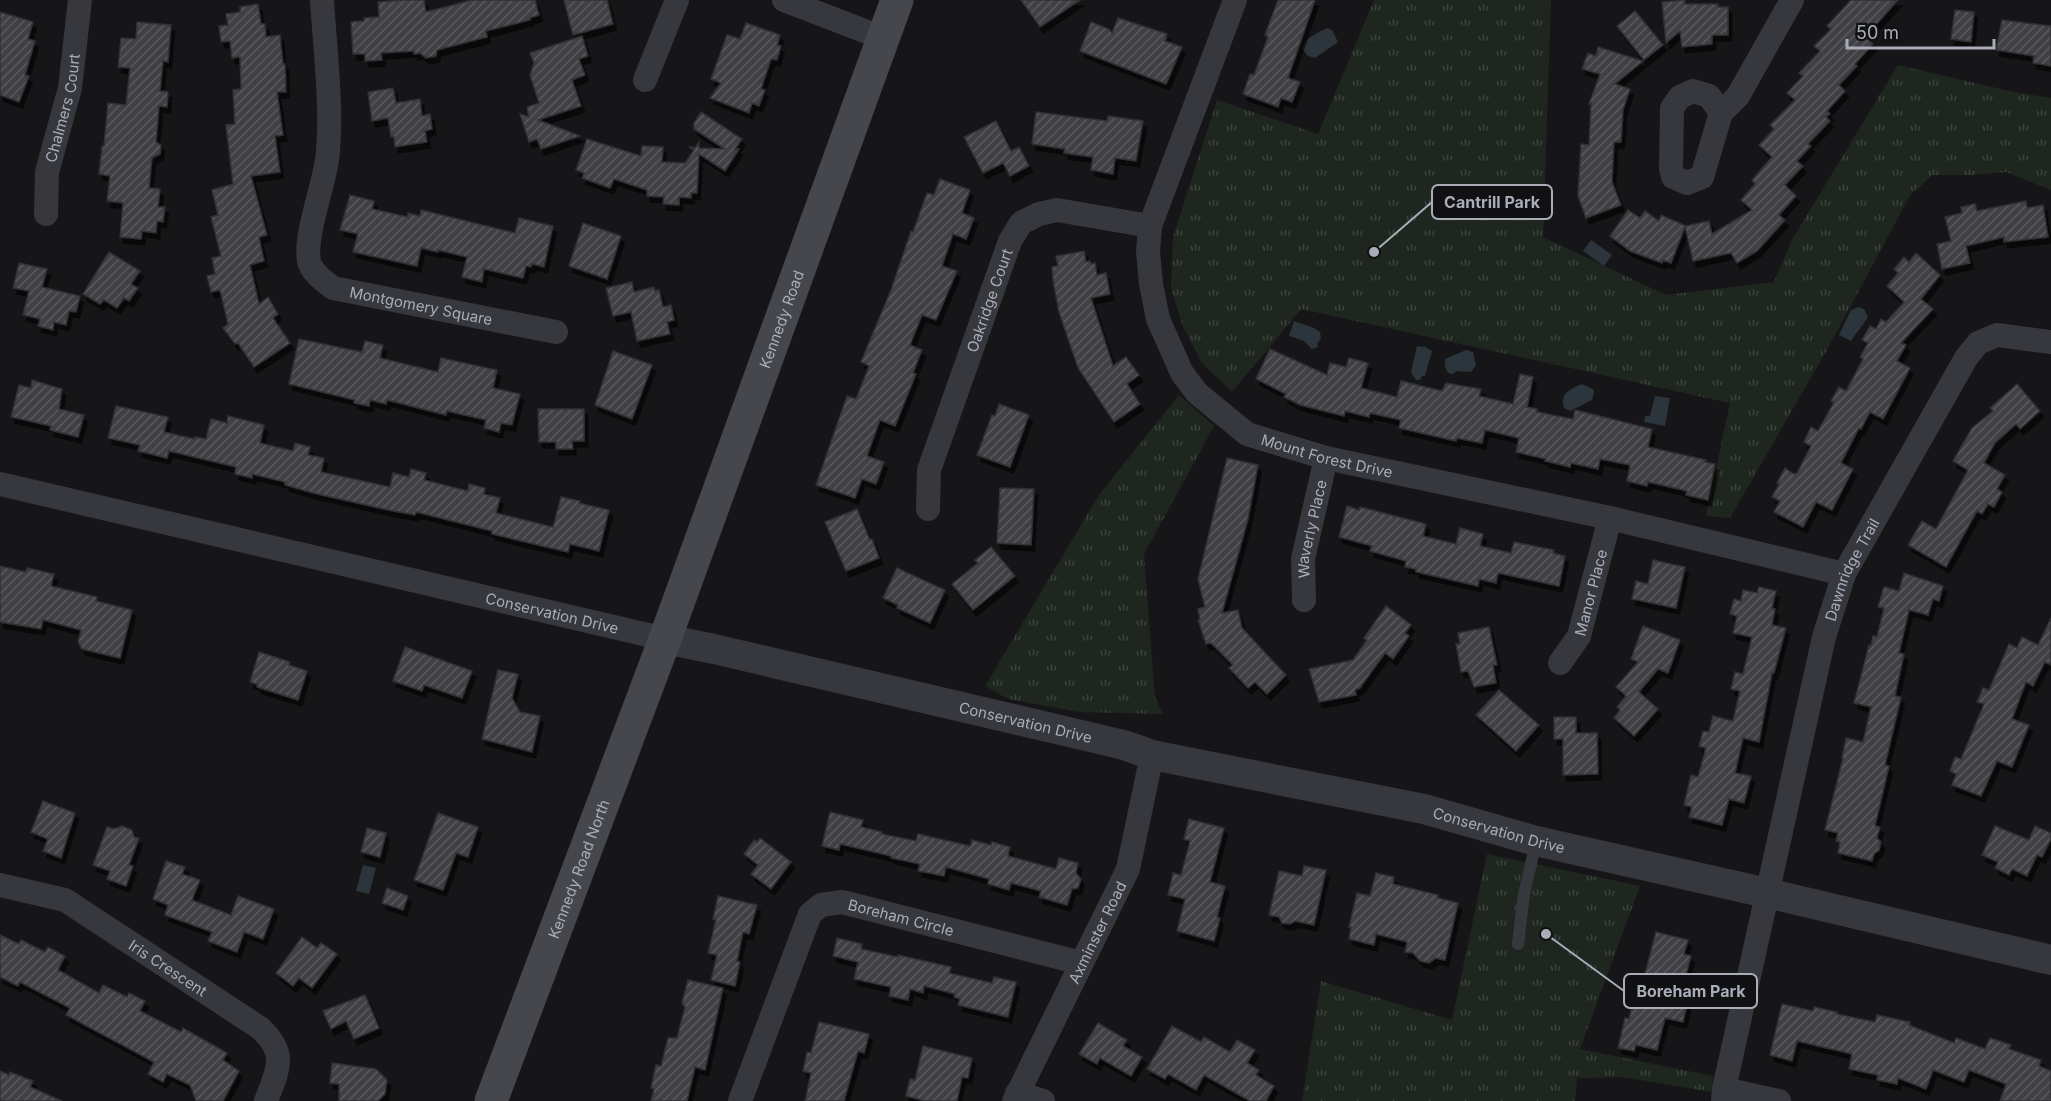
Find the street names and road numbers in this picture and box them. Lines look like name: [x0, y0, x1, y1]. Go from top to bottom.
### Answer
street label: Chalmers Court: [41, 53, 83, 165]
street label: Oakridge Court: [962, 246, 1016, 355]
street label: Kennedy Road: [755, 268, 808, 371]
street label: Montgomery Square: [348, 282, 494, 329]
street label: Mount Forest Drive: [1259, 429, 1394, 481]
street label: Waverly Place: [1293, 478, 1330, 578]
street label: Dawnridge Trail: [1820, 515, 1883, 623]
street label: Manor Place: [1570, 547, 1611, 638]
street label: Conservation Drive: [484, 588, 621, 637]
street label: Conservation Drive: [957, 697, 1094, 747]
street label: Kennedy Road North: [544, 797, 613, 941]
street label: Conservation Drive: [1431, 803, 1567, 857]
street label: Axminster Road: [1064, 878, 1130, 987]
street label: Boreham Circle: [846, 894, 956, 940]
street label: Iris Crescent: [125, 935, 211, 1000]

